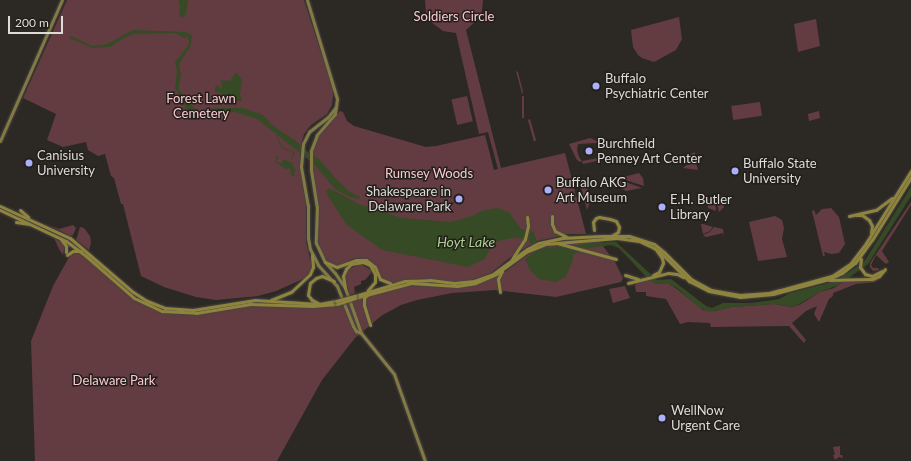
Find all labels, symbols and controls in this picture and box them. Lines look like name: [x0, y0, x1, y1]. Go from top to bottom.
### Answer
scale bar: [10, 8, 65, 34]
park label: Soldiers Circle: [414, 8, 494, 24]
text: 200 m: [15, 15, 49, 30]
place label: Buffalo Psychiatric Center: [605, 71, 708, 102]
marker: Buffalo Psychiatric Center: [590, 80, 602, 92]
park label: Forest Lawn Cemetery: [166, 91, 236, 122]
place label: Burchfield Penney Art Center: [597, 136, 703, 167]
marker: Burchfield Penney Art Center: [584, 146, 594, 156]
place label: Canisius University: [37, 148, 95, 179]
place label: Buffalo State University: [743, 156, 817, 187]
marker: Canisius University: [24, 158, 34, 168]
park label: Rumsey Woods: [385, 165, 473, 181]
marker: Buffalo State University: [730, 166, 740, 176]
place label: Buffalo AKG Art Museum: [556, 175, 627, 206]
place label: Shakespeare in Delaware Park: [366, 184, 451, 215]
marker: Buffalo AKG Art Museum: [543, 185, 553, 195]
place label: E.H. Butler Library: [670, 192, 732, 223]
marker: Shakespeare in Delaware Park: [454, 194, 464, 204]
marker: E.H. Butler Library: [657, 202, 667, 212]
water label: Hoyt Lake: [437, 234, 495, 250]
park label: Delaware Park: [73, 372, 155, 388]
place label: WellNow Urgent Care: [671, 403, 740, 434]
marker: WellNow Urgent Care: [656, 412, 668, 424]

